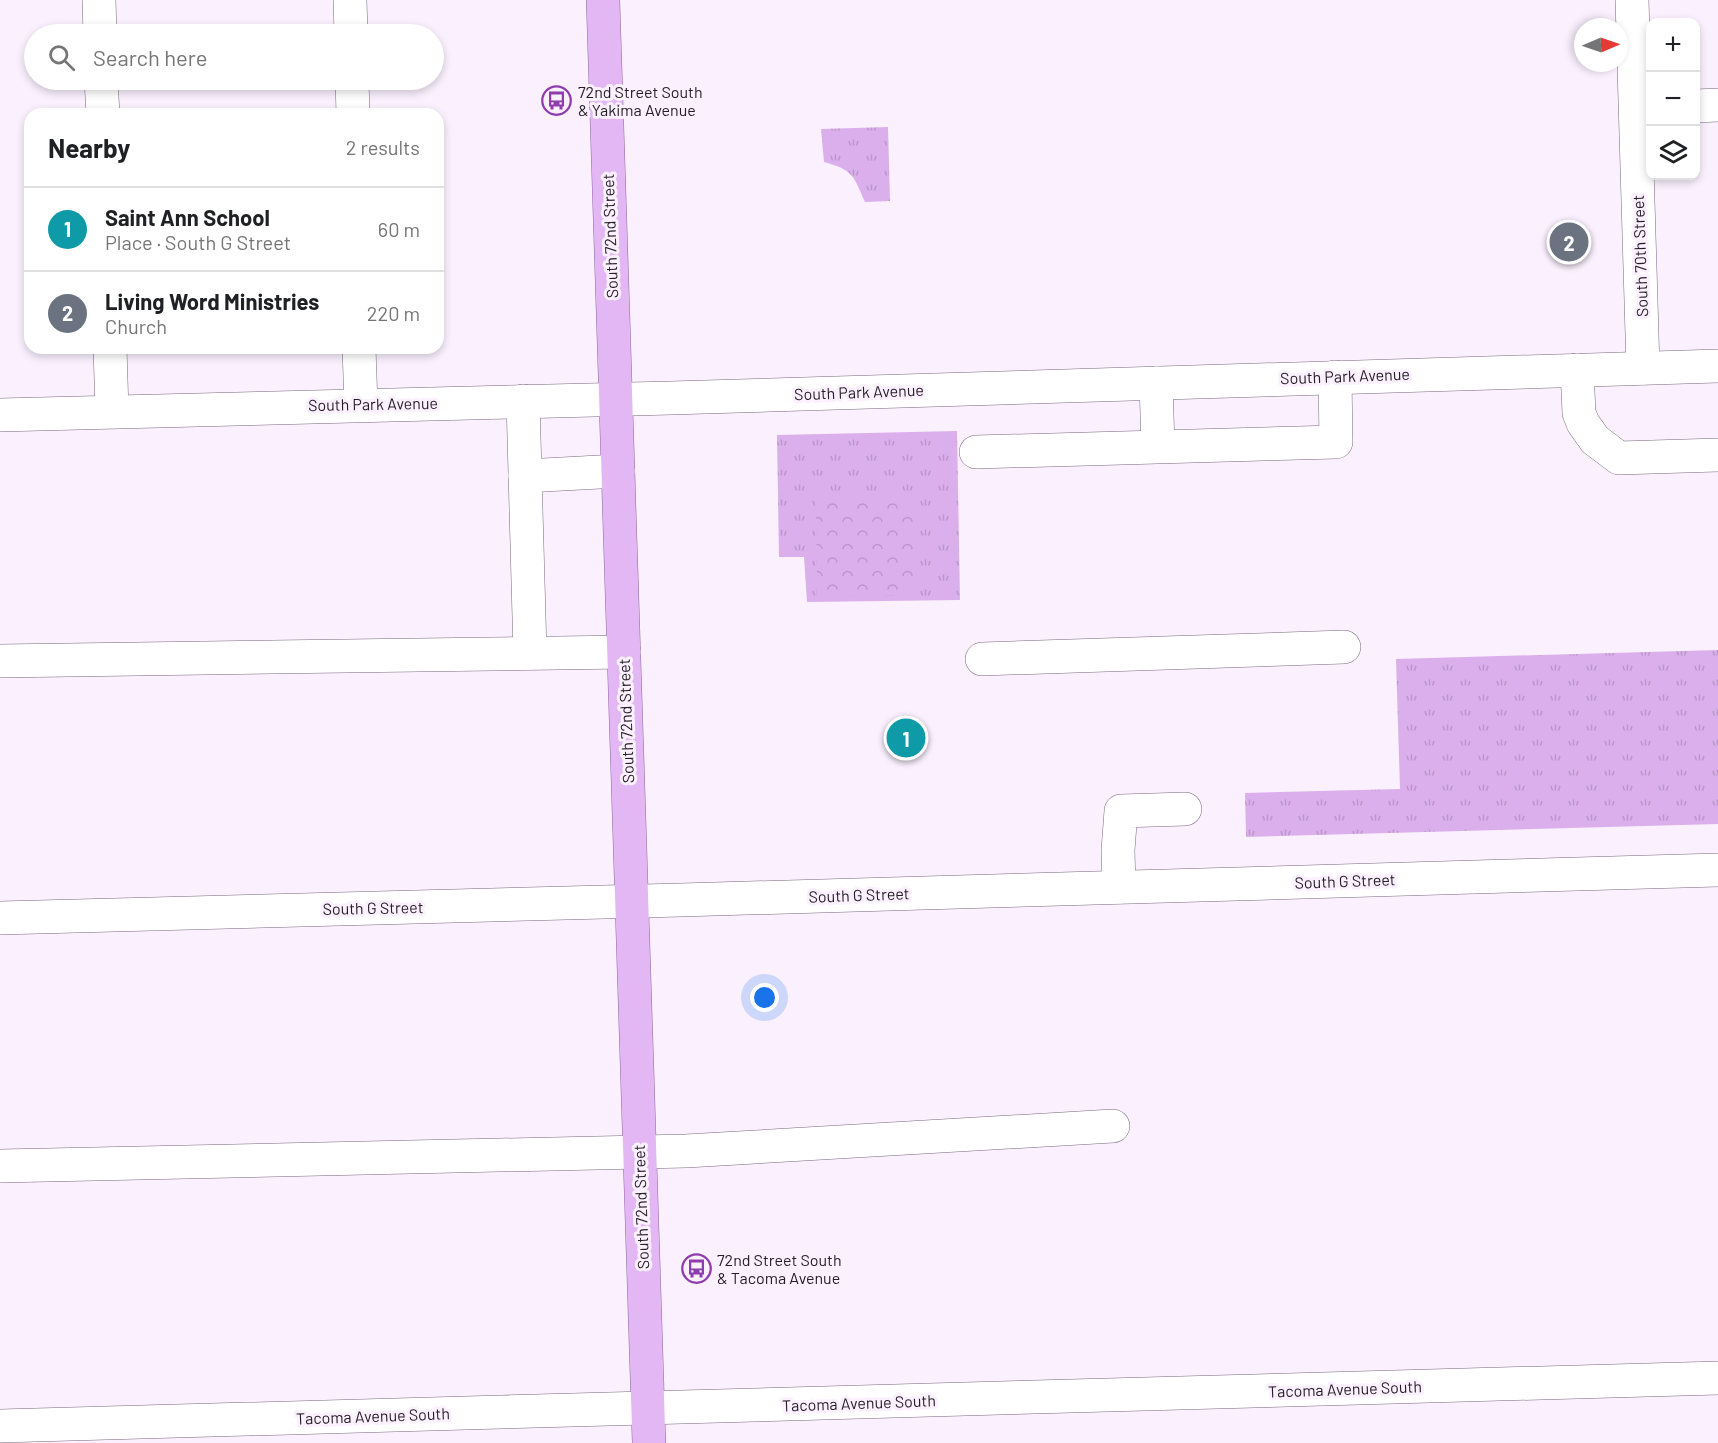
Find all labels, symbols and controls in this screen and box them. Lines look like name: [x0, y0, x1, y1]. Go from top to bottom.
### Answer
north arrow: [1574, 18, 1628, 72]
map controls: [1646, 18, 1700, 180]
button: +: [1646, 18, 1700, 72]
search box: [24, 24, 444, 90]
icon: search: [45, 41, 78, 74]
text: Search here: [93, 44, 207, 70]
button: −: [1646, 72, 1700, 126]
place label: 72nd Street South & Yakima Avenue: [578, 82, 703, 119]
bus stop icon: 72nd Street South & Yakima Avenue: [541, 85, 573, 117]
button: layers: [1646, 126, 1700, 180]
text: Nearby: [48, 132, 130, 163]
text: 2 results: [346, 135, 420, 159]
street label: South 72nd Street: [598, 173, 621, 299]
street label: South 70th Street: [1628, 195, 1651, 317]
text: Saint Ann School: [105, 204, 270, 230]
text: 1: [64, 217, 71, 241]
text: 60 m: [378, 217, 420, 241]
pin: 2: [1550, 220, 1588, 264]
text: Place · South G Street: [105, 230, 291, 254]
text: Living Word Ministries: [105, 288, 319, 314]
text: 2: [62, 301, 73, 325]
text: 220 m: [367, 301, 420, 325]
text: Church: [105, 314, 167, 338]
street label: South Park Avenue: [1280, 364, 1410, 387]
street label: South Park Avenue: [794, 380, 924, 403]
street label: South Park Avenue: [308, 393, 438, 414]
street label: South 72nd Street: [614, 658, 637, 784]
pin: 1: [886, 716, 926, 760]
street label: South G Street: [1294, 869, 1396, 892]
street label: South G Street: [808, 883, 910, 906]
street label: South G Street: [322, 897, 424, 918]
your location: [750, 983, 779, 1012]
street label: South 72nd Street: [629, 1144, 652, 1270]
place label: 72nd Street South & Tacoma Avenue: [717, 1250, 842, 1287]
bus stop icon: 72nd Street South & Tacoma Avenue: [680, 1253, 712, 1285]
street label: Tacoma Avenue South: [1268, 1376, 1422, 1401]
street label: Tacoma Avenue South: [782, 1390, 936, 1415]
street label: Tacoma Avenue South: [296, 1403, 450, 1428]

